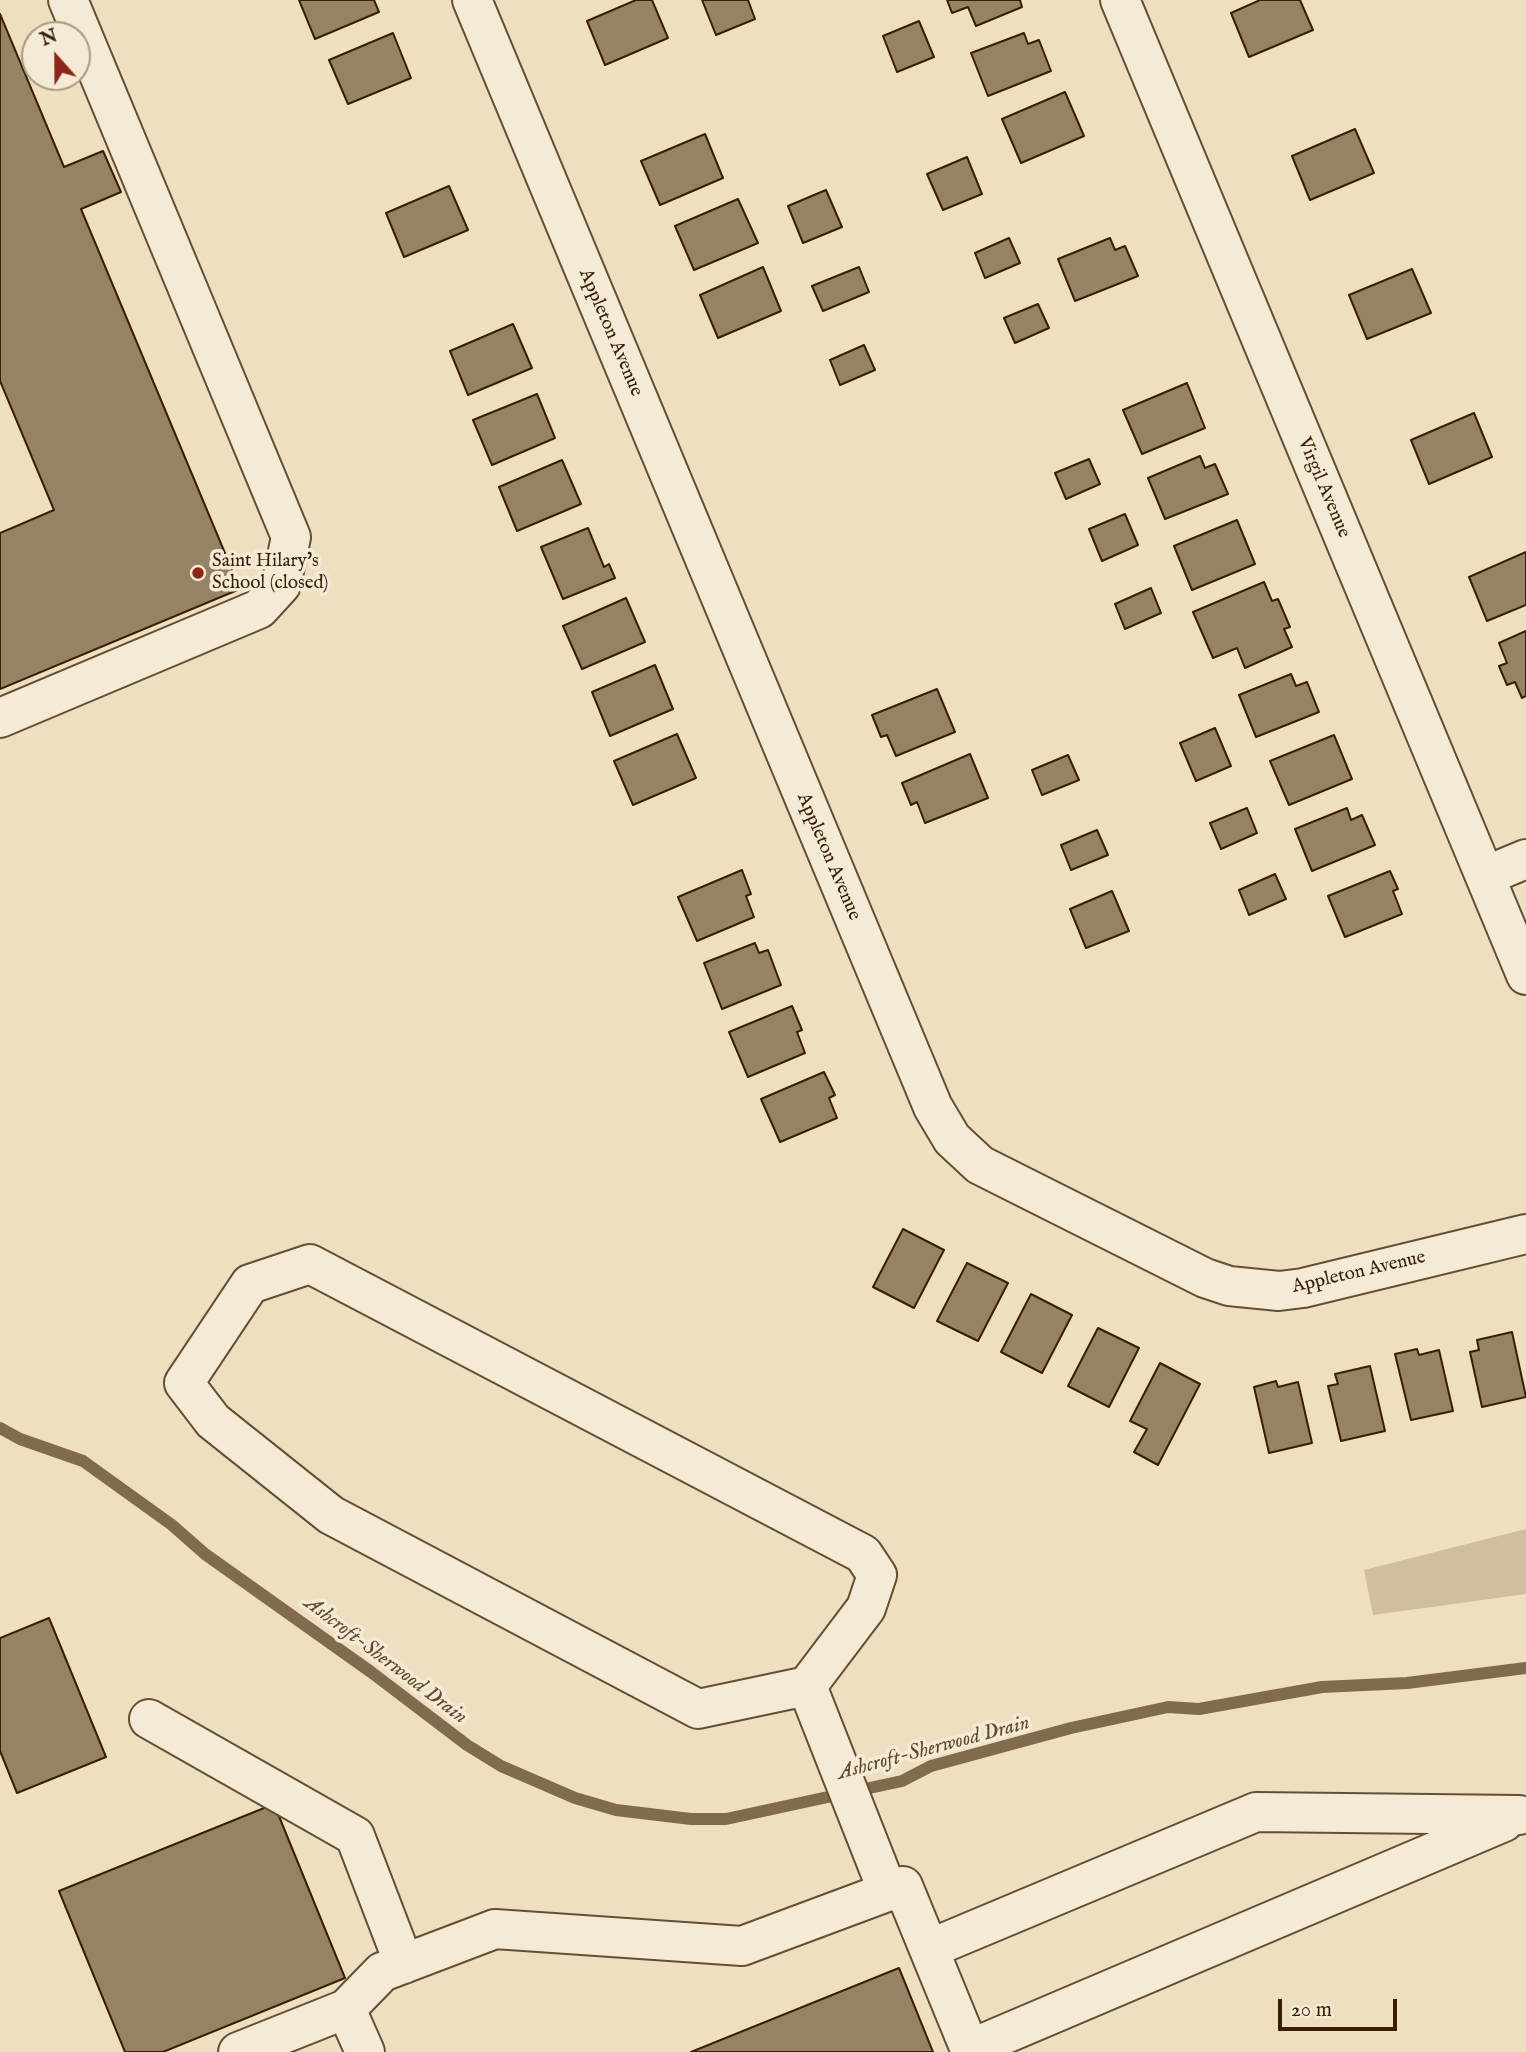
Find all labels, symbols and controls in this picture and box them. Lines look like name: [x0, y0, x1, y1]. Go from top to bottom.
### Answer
north arrow: [21, 21, 91, 91]
text: N: [37, 24, 61, 52]
street label: Appleton Avenue: [573, 266, 647, 400]
street label: Virgil Avenue: [1292, 434, 1354, 542]
place label: Saint Hilary's School (closed): [212, 551, 328, 595]
marker: Saint Hilary's School (closed): [190, 565, 206, 581]
street label: Appleton Avenue: [791, 790, 865, 924]
street label: Appleton Avenue: [1290, 1247, 1428, 1299]
water label: Ashcroft-Sherwood Drain: [298, 1591, 472, 1731]
water label: Ashcroft-Sherwood Drain: [835, 1711, 1033, 1787]
scale bar: [1281, 1986, 1400, 2030]
text: 20 m: [1291, 1997, 1332, 2024]

